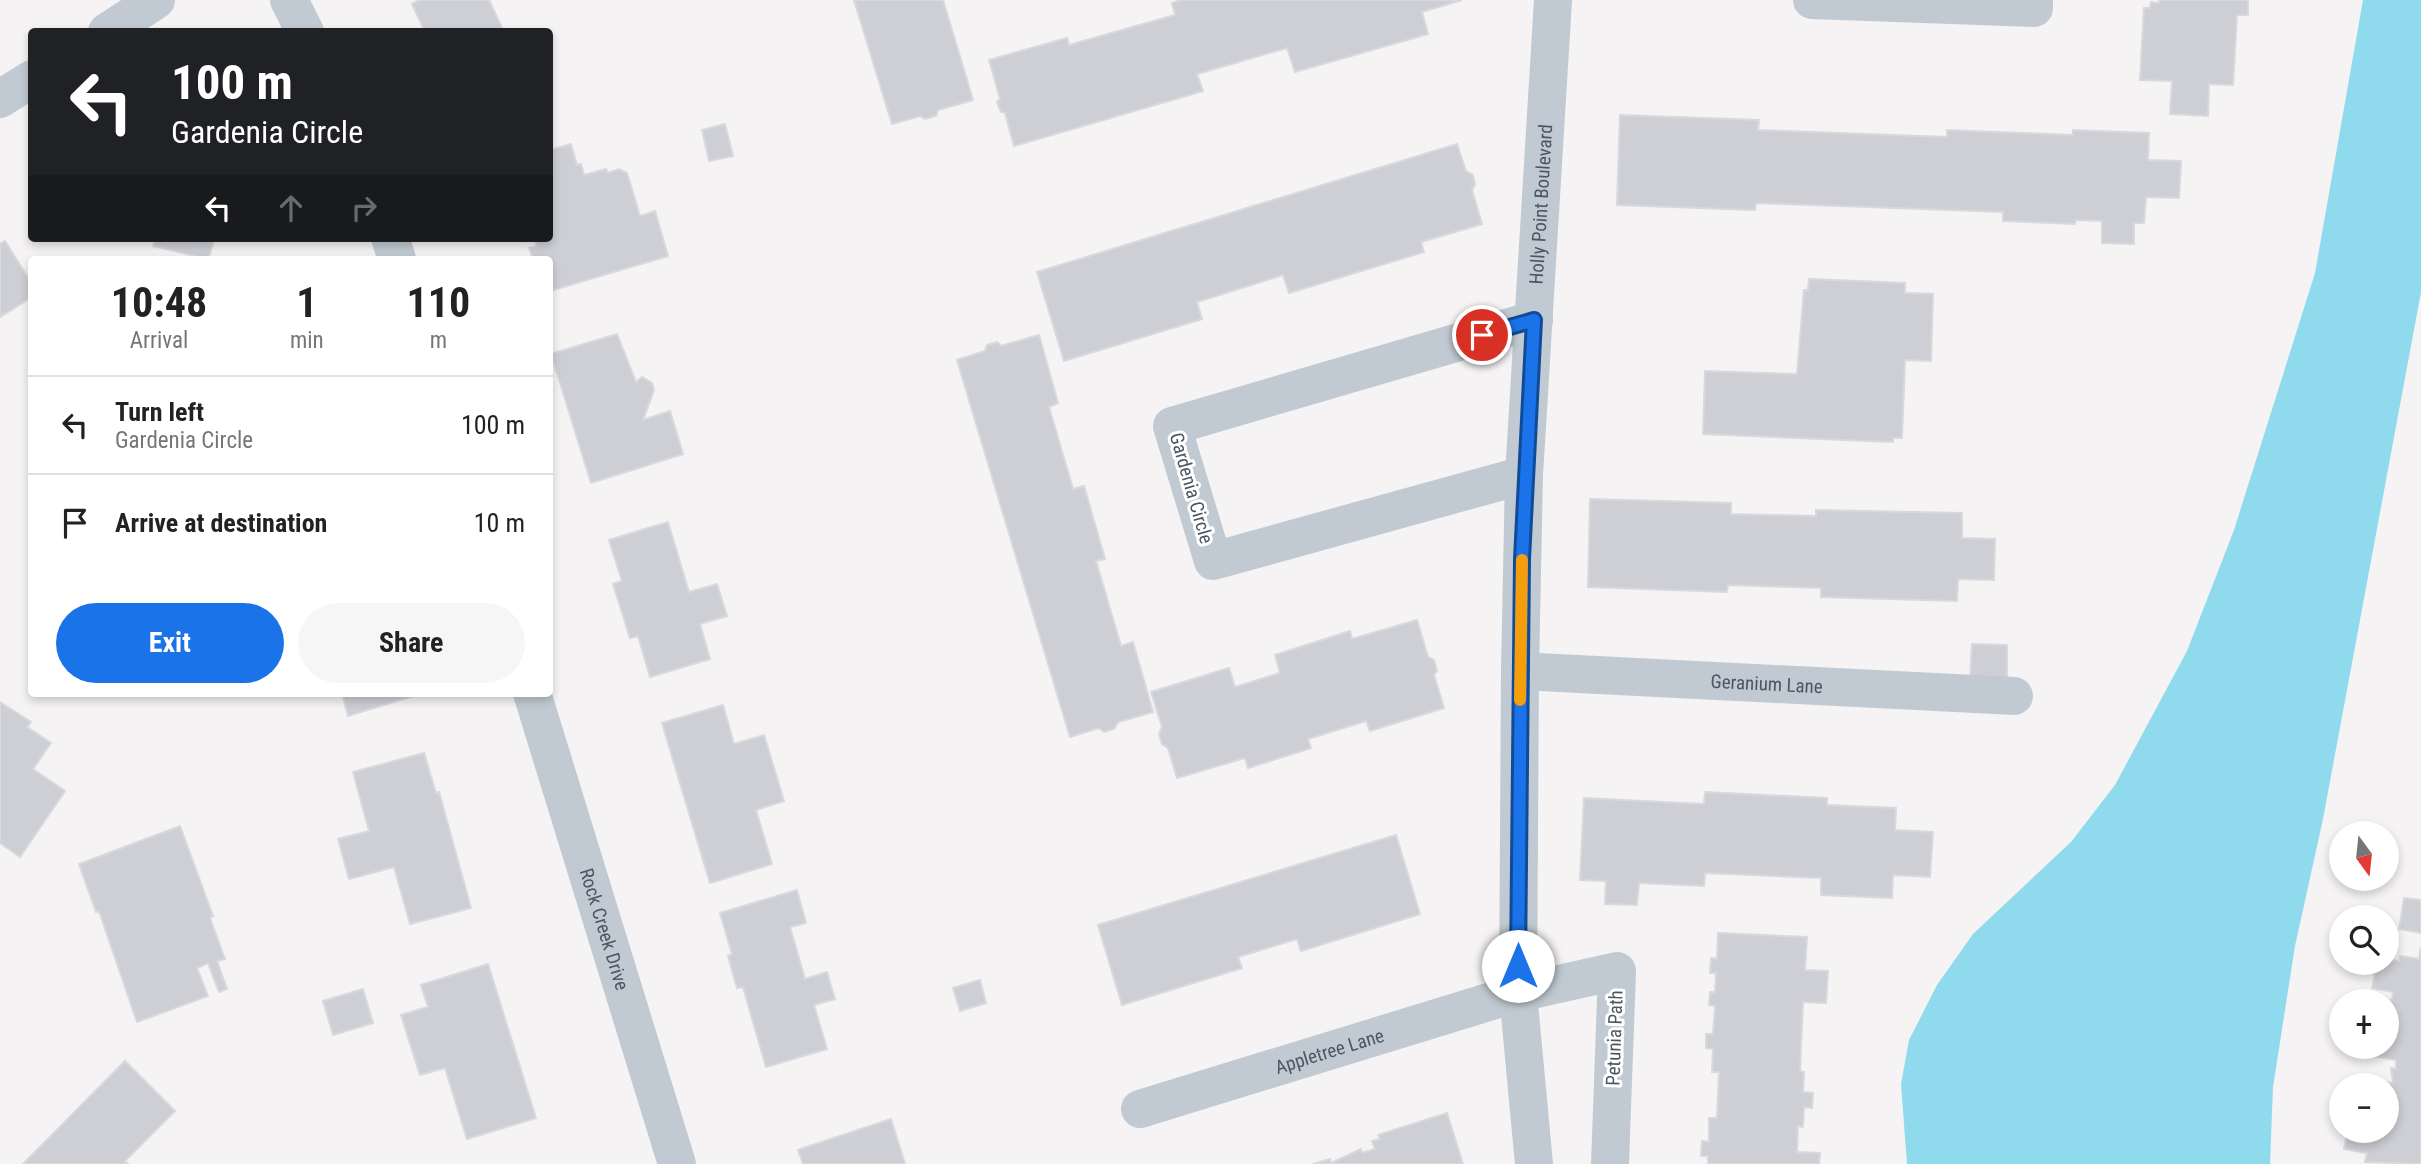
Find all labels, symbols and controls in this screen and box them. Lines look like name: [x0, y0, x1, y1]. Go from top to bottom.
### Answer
text: 100 m: [171, 54, 293, 111]
icon: left: [56, 56, 147, 147]
text: Gardenia Circle: [171, 113, 363, 151]
street label: Holly Point Boulevard: [1525, 124, 1557, 285]
icon: left: [199, 189, 237, 227]
icon: ahead: [272, 189, 310, 227]
icon: right: [345, 189, 383, 227]
text: 10:48: [111, 278, 207, 327]
text: 1: [296, 278, 317, 327]
text: 110: [406, 278, 470, 327]
pin: [1452, 305, 1512, 365]
icon: arrive: [1463, 316, 1501, 354]
text: Arrival: [130, 327, 188, 354]
text: min: [290, 327, 324, 354]
text: m: [430, 327, 447, 354]
text: Turn left: [115, 397, 204, 427]
icon: left: [56, 406, 94, 444]
text: 100 m: [461, 410, 525, 440]
text: Gardenia Circle: [115, 427, 253, 454]
street label: Gardenia Circle: [1165, 430, 1218, 546]
icon: arrive: [56, 504, 94, 542]
text: Arrive at destination: [115, 508, 327, 538]
text: 10 m: [474, 508, 525, 538]
button: Exit: [56, 603, 284, 683]
button: Share: [298, 603, 525, 683]
street label: Geranium Lane: [1710, 670, 1823, 698]
north arrow: [2329, 821, 2399, 891]
map controls: [2329, 821, 2399, 1143]
street label: Rock Creek Drive: [575, 865, 634, 993]
button: search: [2329, 905, 2399, 975]
position arrow: [1481, 929, 1555, 1003]
button: +: [2329, 989, 2399, 1059]
street label: Petunia Path: [1601, 990, 1628, 1086]
street label: Appletree Lane: [1272, 1024, 1387, 1079]
button: −: [2329, 1073, 2399, 1143]

